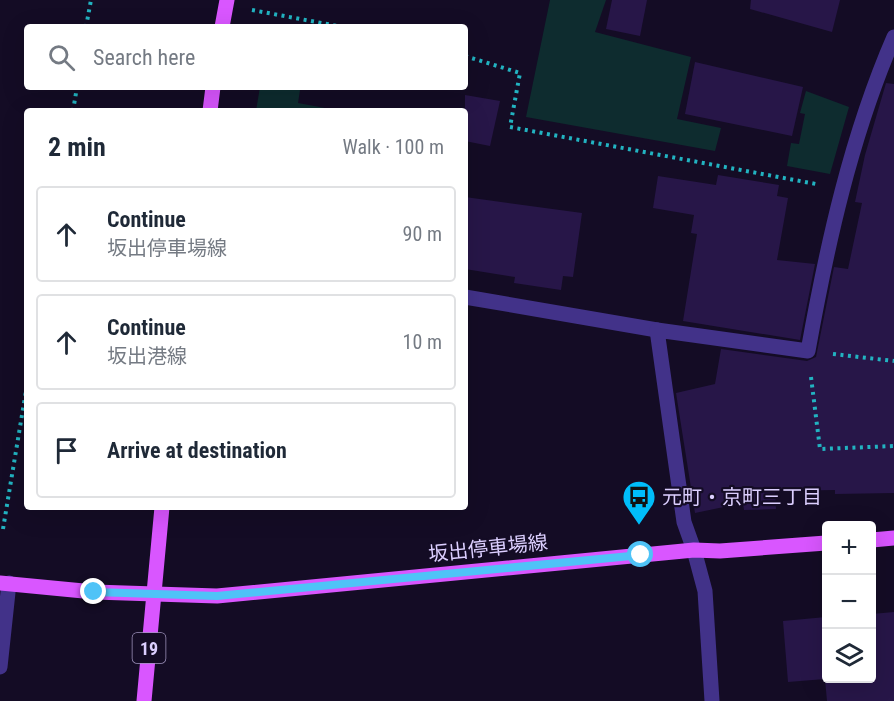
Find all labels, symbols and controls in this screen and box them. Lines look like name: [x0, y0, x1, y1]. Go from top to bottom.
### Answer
search box: [24, 24, 468, 90]
icon: search: [45, 41, 78, 74]
text: Search here: [93, 45, 195, 70]
text: 2 min: [48, 132, 106, 162]
text: Walk · 100 m: [343, 135, 444, 159]
text: Continue: [107, 207, 186, 232]
icon: ahead: [50, 218, 83, 251]
text: 90 m: [403, 222, 442, 246]
text: 坂出停車場線: [107, 236, 227, 260]
text: Continue: [107, 315, 186, 340]
icon: ahead: [50, 326, 83, 359]
text: 10 m: [403, 330, 442, 354]
text: 坂出港線: [107, 344, 187, 368]
icon: arrive: [50, 434, 83, 467]
text: Arrive at destination: [107, 438, 287, 463]
bus stop icon: 元町・京町三丁目: [621, 479, 657, 526]
place label: 元町・京町三丁目: [662, 485, 822, 509]
map controls: [822, 521, 876, 683]
button: +: [822, 521, 876, 575]
street label: 坂出停車場線: [427, 530, 549, 566]
route start: [627, 541, 653, 567]
button: −: [822, 575, 876, 629]
route end: [80, 578, 106, 604]
button: layers: [822, 629, 876, 683]
road number: 19: [132, 633, 166, 663]

